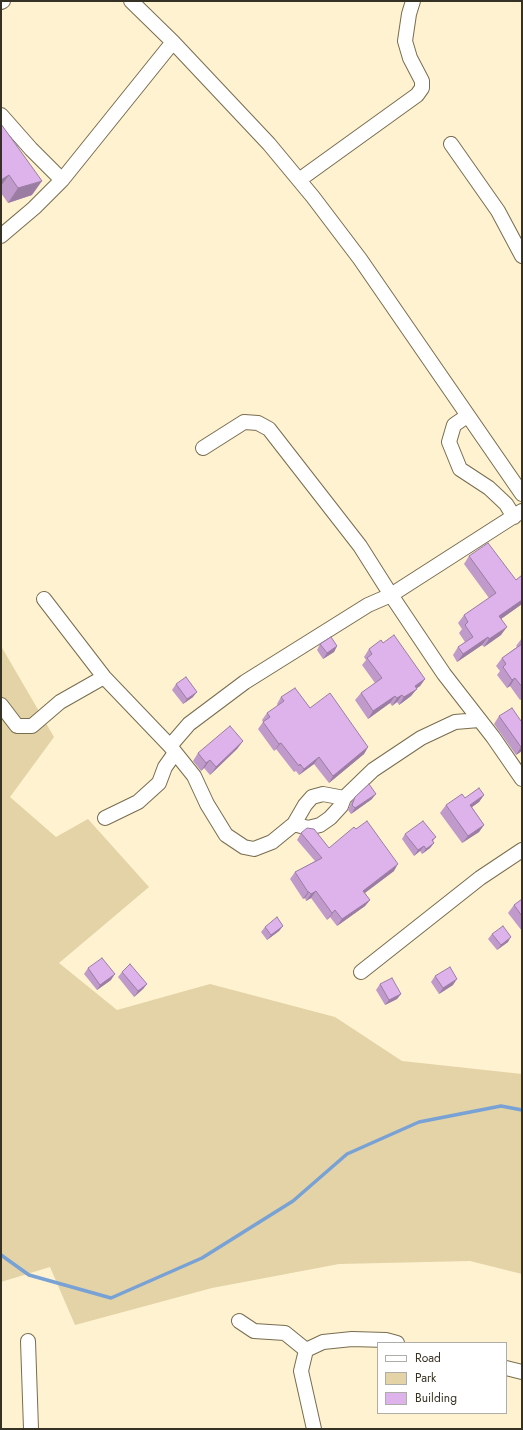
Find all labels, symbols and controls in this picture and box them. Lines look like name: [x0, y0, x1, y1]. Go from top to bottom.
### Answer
legend: [377, 1342, 507, 1414]
text: Road: [415, 1349, 441, 1367]
text: Park: [415, 1369, 436, 1387]
text: Building: [415, 1389, 457, 1407]

